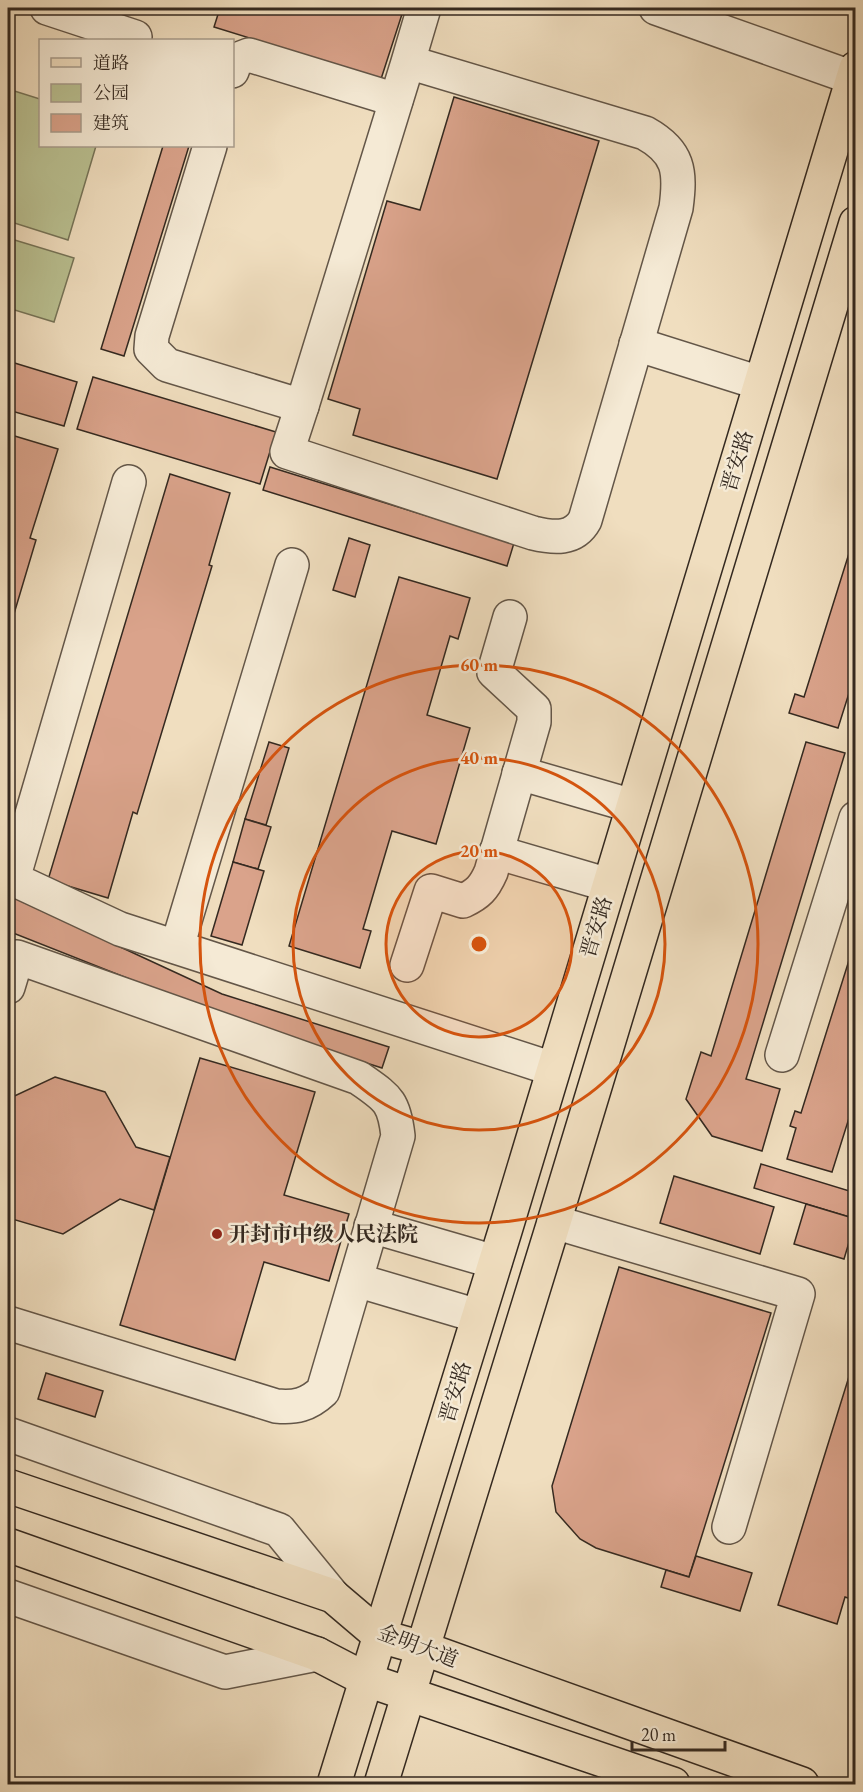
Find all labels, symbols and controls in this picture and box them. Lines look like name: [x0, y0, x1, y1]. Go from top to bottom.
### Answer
legend: [39, 39, 234, 147]
text: 道路: [93, 51, 129, 74]
text: 公园: [93, 81, 129, 104]
text: 建筑: [93, 111, 129, 134]
street label: 晋安路: [714, 427, 759, 495]
text: 60 m: [460, 653, 498, 676]
text: 40 m: [460, 746, 498, 769]
text: 20 m: [460, 839, 498, 862]
street label: 晋安路: [573, 893, 618, 961]
centre of rings: [469, 934, 489, 954]
place label: 开封市中级人民法院: [229, 1220, 418, 1247]
marker: 开封市中级人民法院: [210, 1227, 224, 1241]
street label: 晋安路: [432, 1358, 477, 1426]
street label: 金明大道: [374, 1618, 462, 1673]
scale bar: [632, 1714, 725, 1752]
text: 20 m: [641, 1723, 676, 1746]

